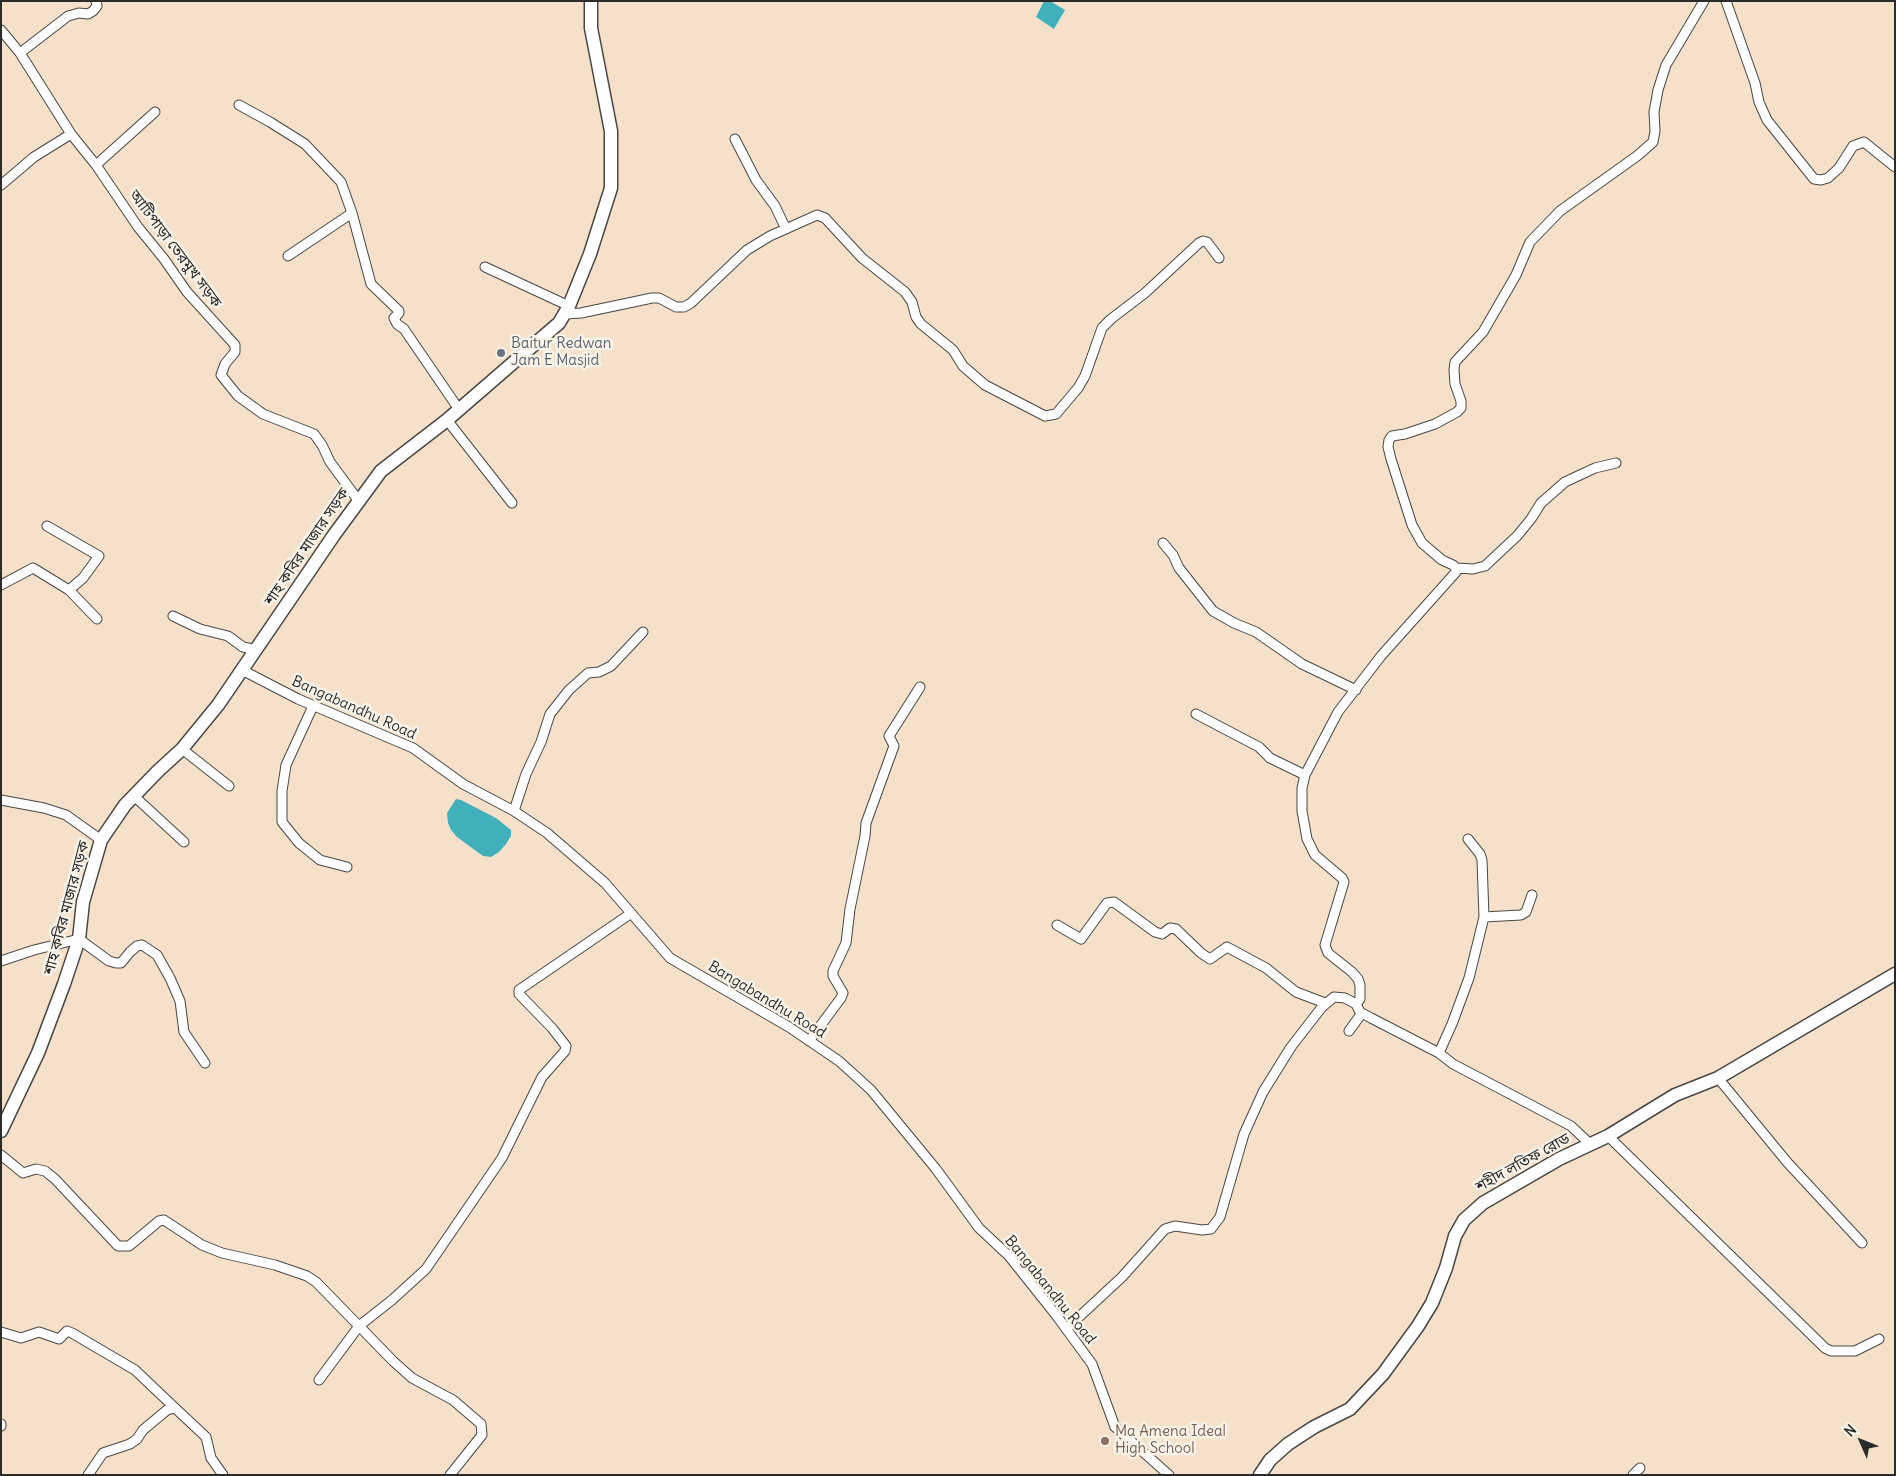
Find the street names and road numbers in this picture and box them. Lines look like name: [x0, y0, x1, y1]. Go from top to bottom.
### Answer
street label: আটিপাড়া তেরমুখ সড়ক: [125, 187, 225, 311]
street label: শাহ কবির মাজার সড়ক: [261, 485, 353, 609]
street label: Bangabandhu Road: [289, 672, 419, 744]
street label: শাহ কবির মাজার সড়ক: [40, 839, 94, 977]
street label: Bangabandhu Road: [705, 958, 829, 1042]
street label: শহীদ লতিফ রোড: [1473, 1130, 1573, 1196]
street label: Bangabandhu Road: [1001, 1232, 1099, 1348]

